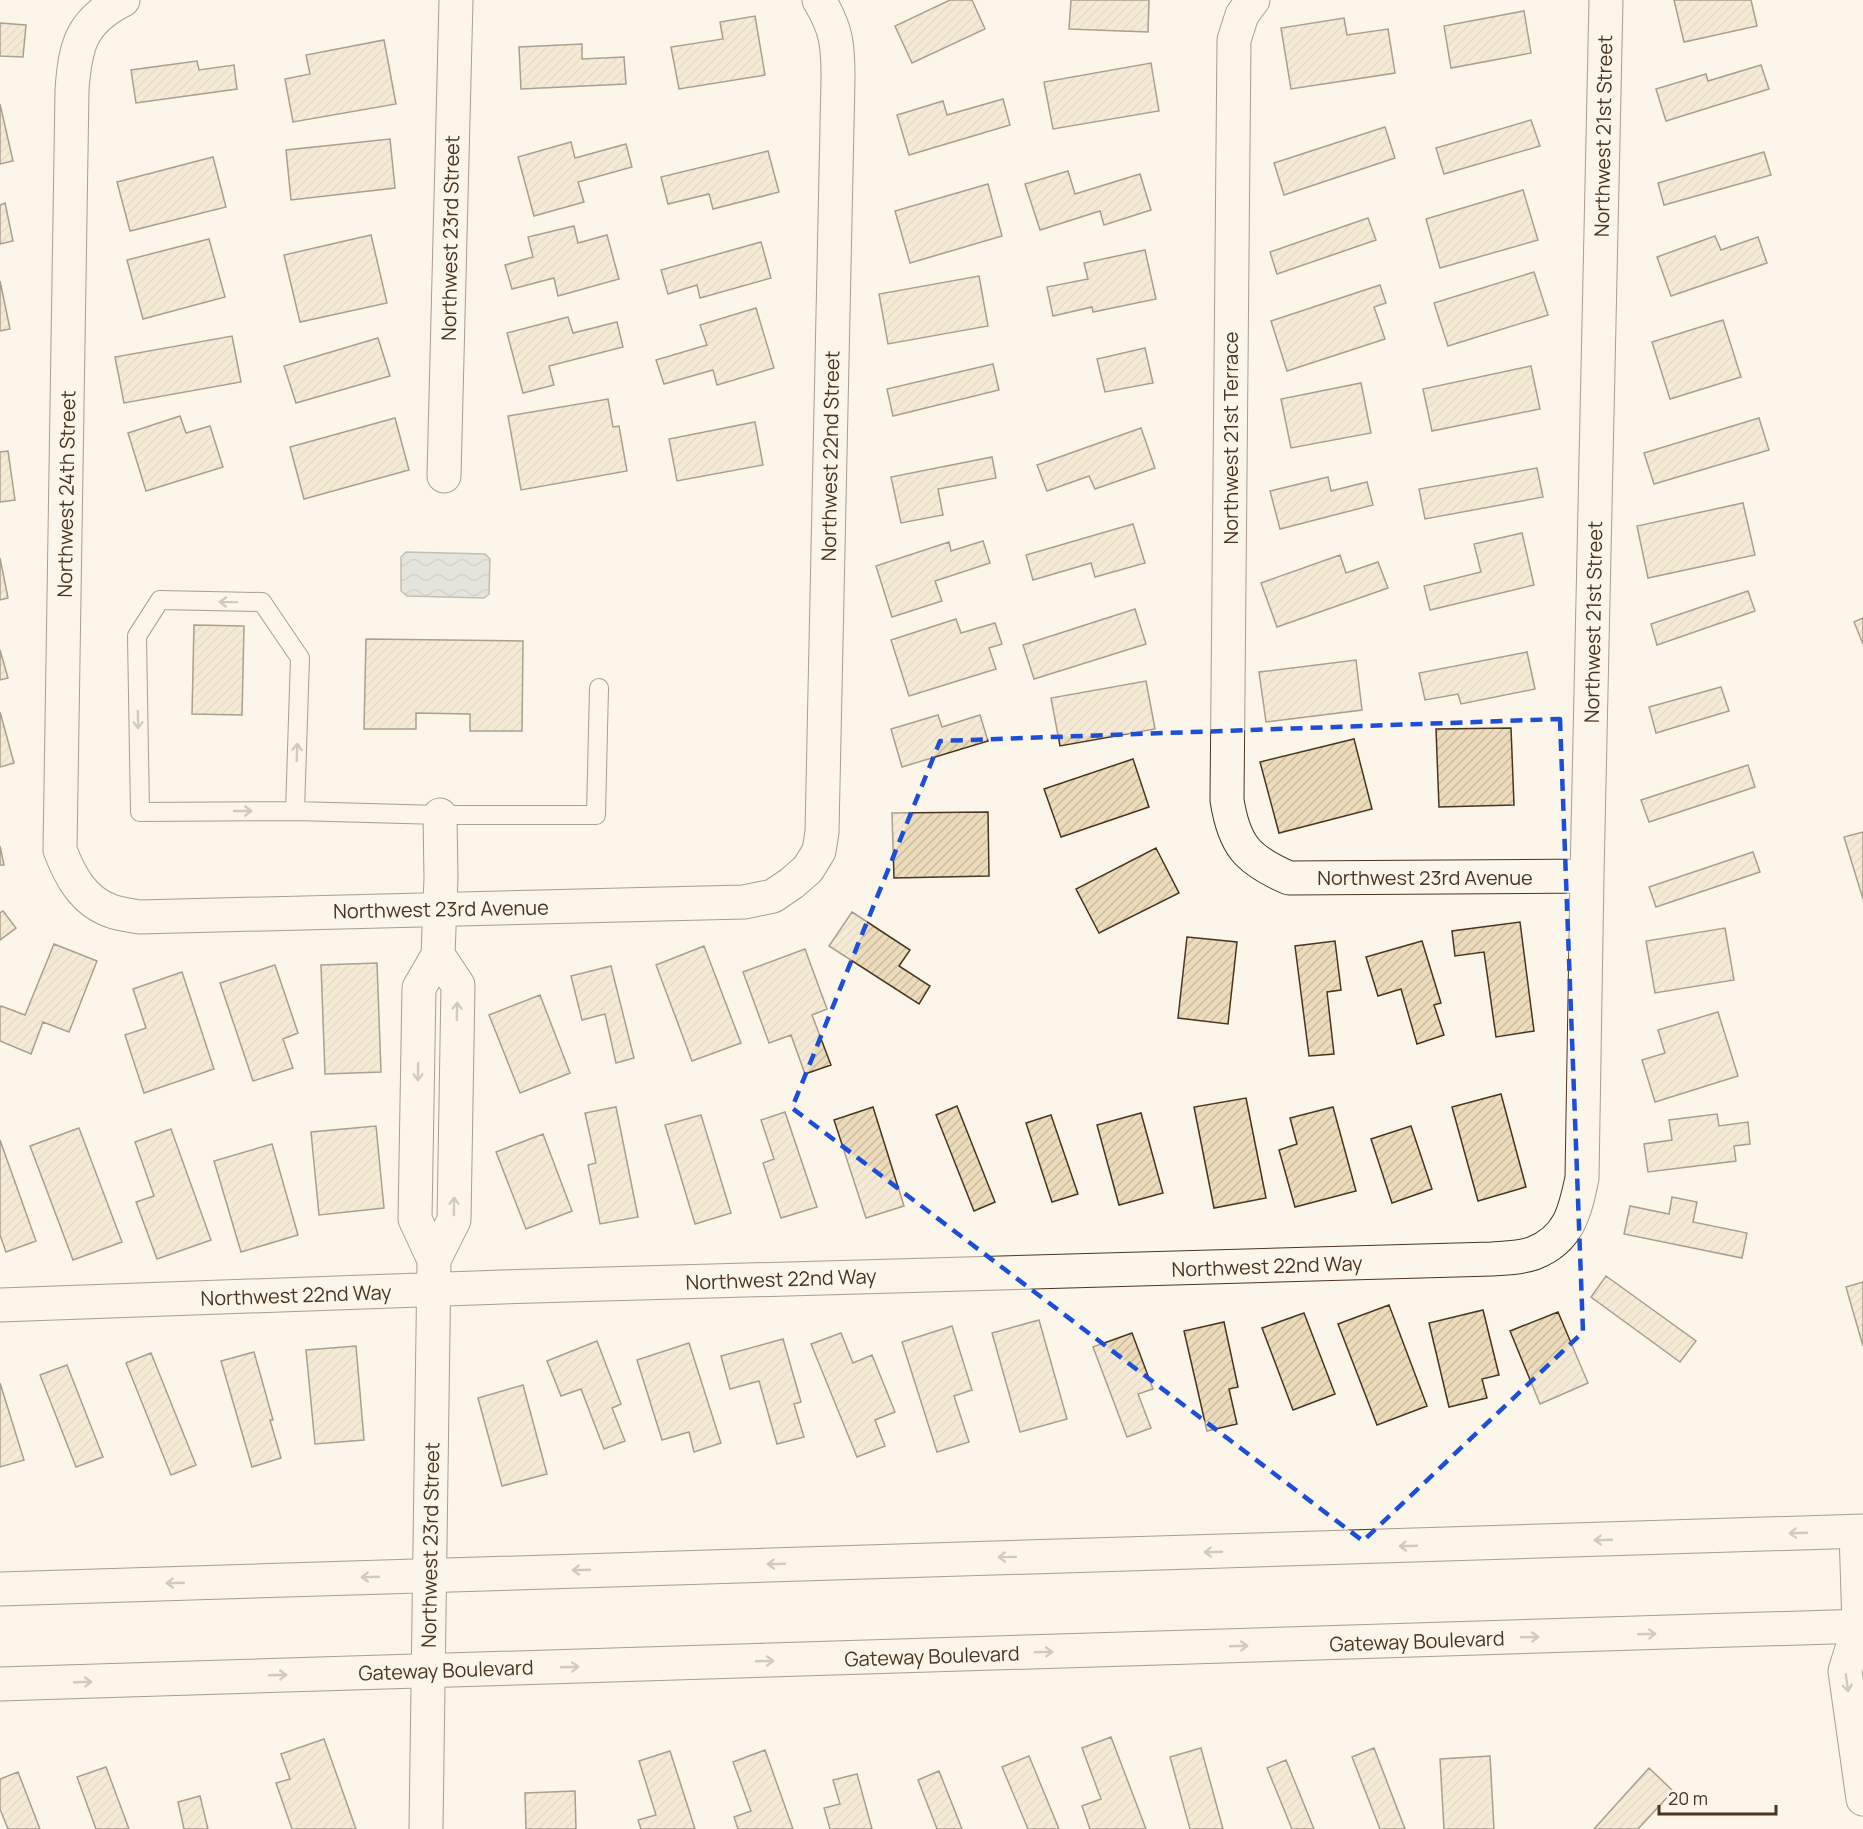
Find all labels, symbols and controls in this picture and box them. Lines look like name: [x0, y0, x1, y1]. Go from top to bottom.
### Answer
street label: Northwest 21st Street: [1588, 35, 1618, 237]
street label: Northwest 23rd Street: [435, 135, 465, 341]
street label: Northwest 21st Terrace: [1217, 331, 1244, 545]
street label: Northwest 22nd Street: [815, 350, 845, 562]
street label: Northwest 24th Street: [51, 390, 81, 598]
street label: Northwest 21st Street: [1578, 521, 1608, 723]
one-way arrow: [219, 596, 239, 607]
one-way arrow: [132, 709, 144, 729]
one-way arrow: [291, 743, 302, 763]
one-way arrow: [232, 805, 252, 817]
street label: Northwest 23rd Avenue: [1317, 864, 1533, 891]
street label: Northwest 23rd Avenue: [333, 894, 549, 924]
one-way arrow: [452, 1002, 463, 1022]
one-way arrow: [412, 1061, 423, 1081]
one-way arrow: [448, 1197, 460, 1217]
street label: Northwest 22nd Way: [1171, 1249, 1363, 1283]
street label: Northwest 22nd Way: [685, 1262, 877, 1296]
street label: Northwest 22nd Way: [200, 1278, 392, 1312]
street label: Northwest 23rd Street: [415, 1442, 445, 1648]
one-way arrow: [1788, 1528, 1808, 1539]
one-way arrow: [1593, 1534, 1613, 1545]
one-way arrow: [1398, 1540, 1418, 1551]
one-way arrow: [1203, 1546, 1223, 1557]
one-way arrow: [997, 1551, 1017, 1563]
one-way arrow: [767, 1559, 787, 1570]
one-way arrow: [572, 1564, 592, 1576]
one-way arrow: [361, 1572, 381, 1583]
one-way arrow: [166, 1578, 186, 1589]
street label: Gateway Boulevard: [1329, 1624, 1505, 1658]
one-way arrow: [1637, 1628, 1657, 1639]
one-way arrow: [1519, 1632, 1539, 1643]
street label: Gateway Boulevard: [844, 1639, 1020, 1673]
one-way arrow: [1228, 1641, 1248, 1652]
one-way arrow: [1033, 1647, 1053, 1658]
street label: Gateway Boulevard: [358, 1653, 534, 1687]
one-way arrow: [754, 1655, 774, 1666]
one-way arrow: [559, 1661, 579, 1672]
one-way arrow: [267, 1670, 287, 1681]
one-way arrow: [1841, 1672, 1852, 1692]
one-way arrow: [73, 1676, 93, 1687]
scale bar: [1659, 1778, 1776, 1816]
text: 20 m: [1668, 1786, 1708, 1810]

